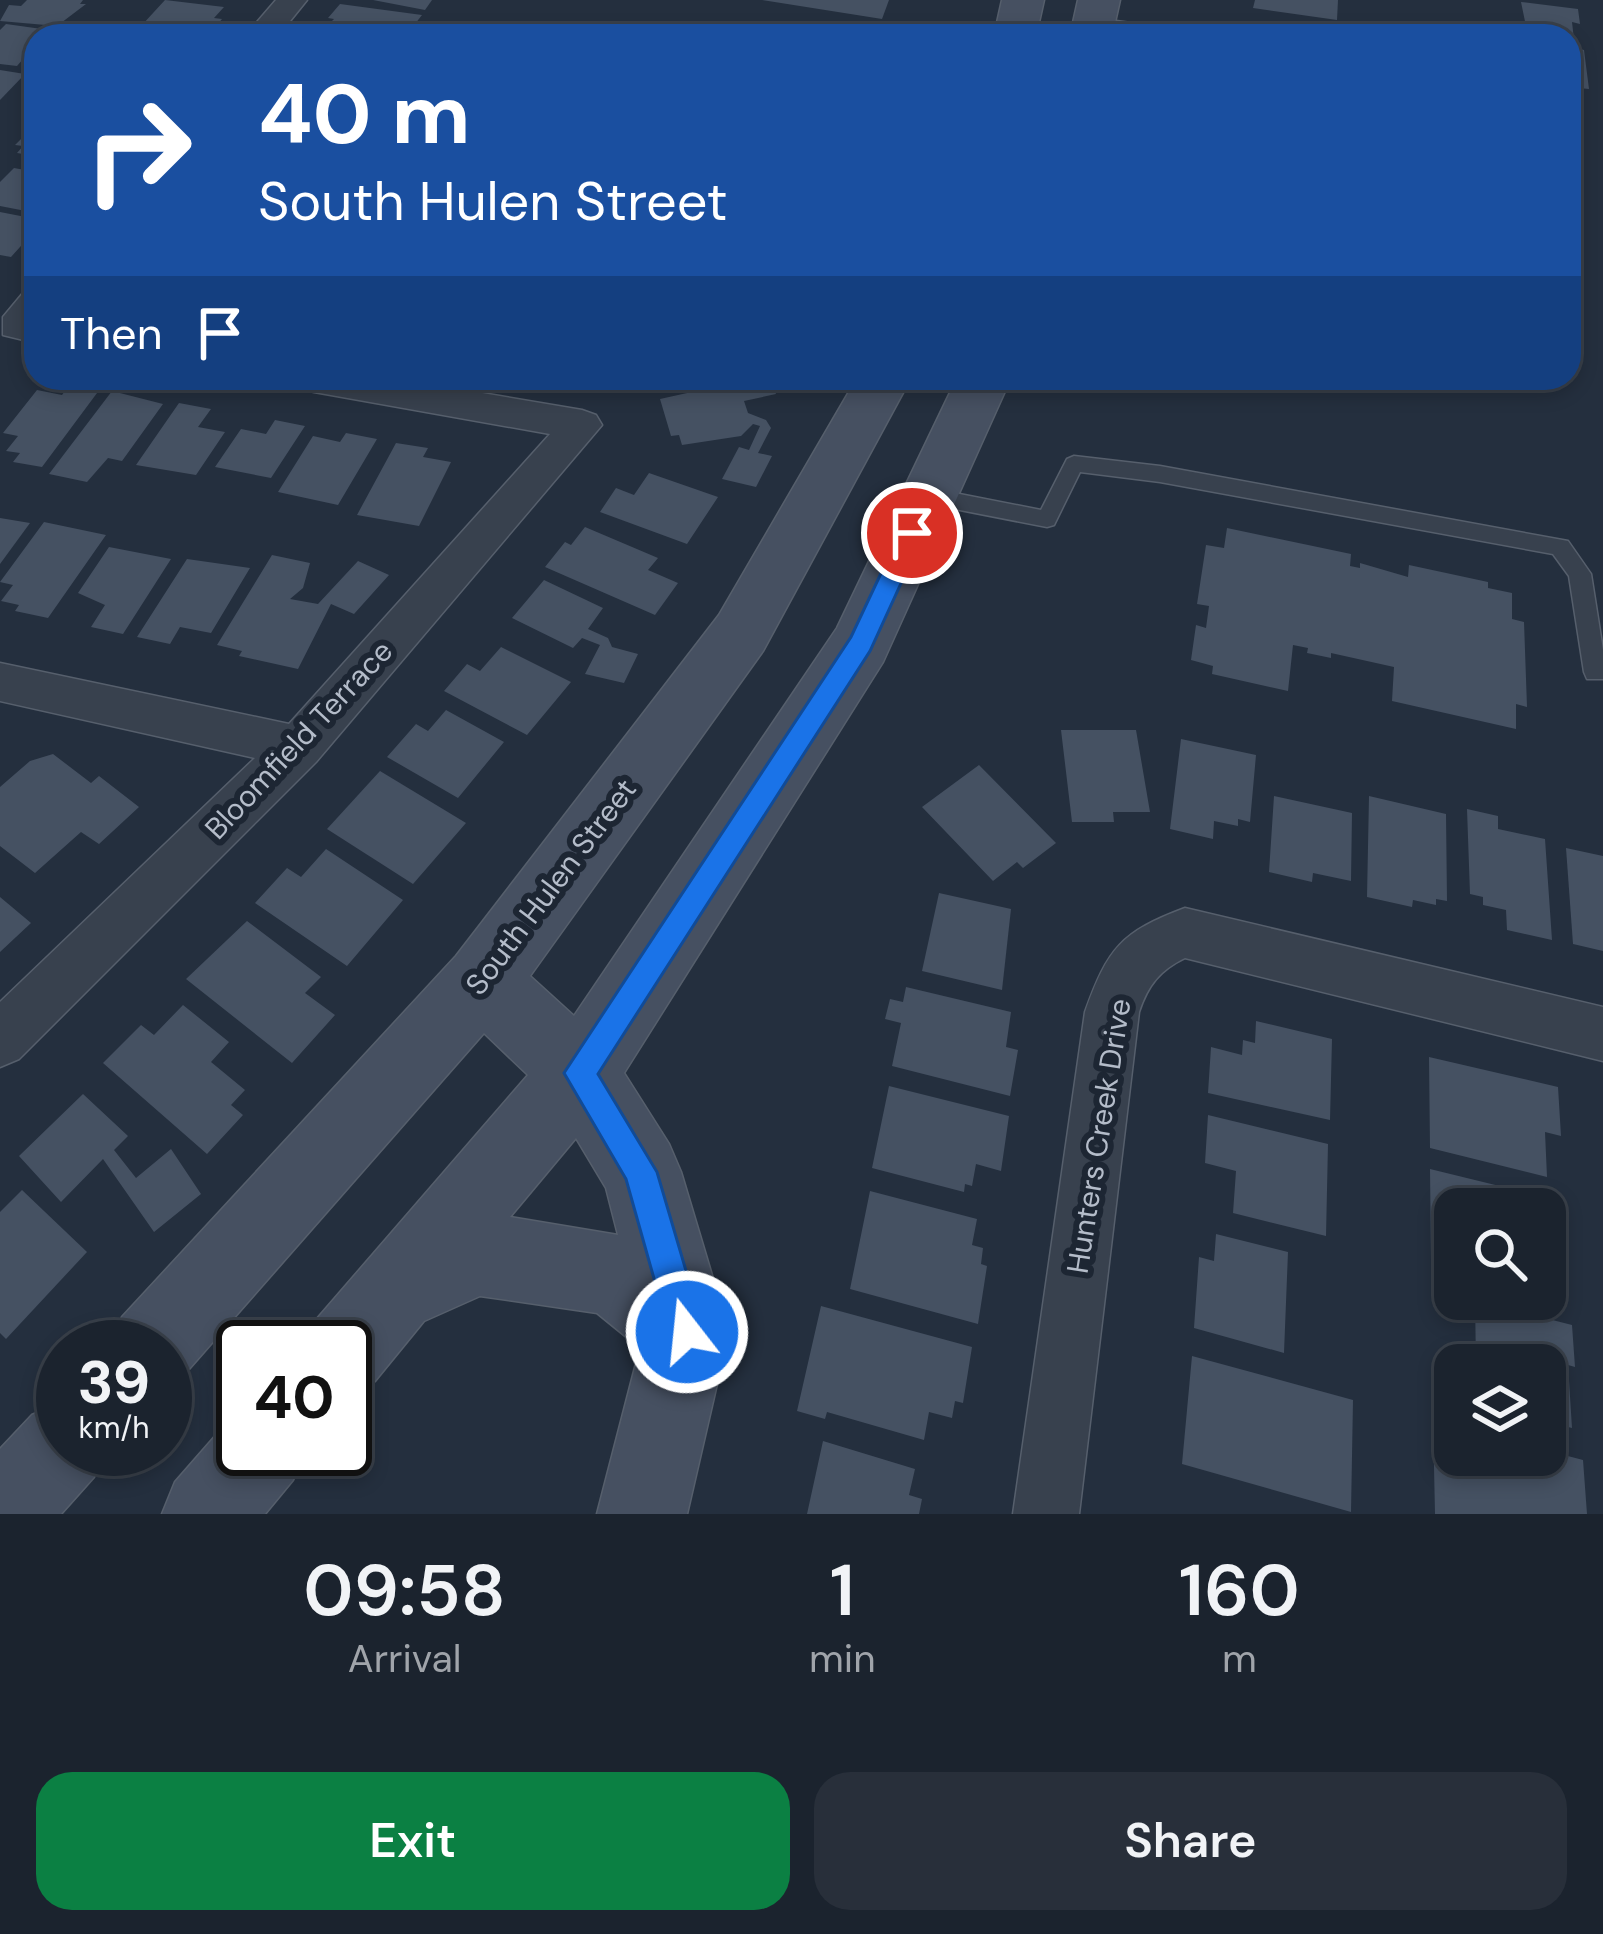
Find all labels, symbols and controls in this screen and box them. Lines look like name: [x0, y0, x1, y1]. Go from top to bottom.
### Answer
text: 40 m: [258, 60, 471, 169]
icon: right: [60, 72, 216, 228]
text: South Hulen Street: [258, 166, 728, 237]
icon: arrive: [187, 300, 253, 366]
text: Then: [60, 304, 163, 363]
pin: [861, 482, 963, 584]
icon: arrive: [879, 500, 945, 566]
street label: Bloomfield Terrace: [196, 632, 401, 847]
street label: South Hulen Street: [457, 771, 645, 1003]
street label: Hunters Creek Drive: [1058, 996, 1139, 1276]
map controls: [1434, 1188, 1566, 1476]
button: search: [1434, 1188, 1566, 1320]
position arrow: [624, 1269, 750, 1395]
speed limit sign: 40: [216, 1320, 372, 1476]
text: 39: [78, 1343, 150, 1422]
button: layers: [1434, 1344, 1566, 1476]
text: km/h: [79, 1408, 149, 1447]
text: 09:58: [303, 1544, 506, 1637]
text: 1: [830, 1544, 855, 1637]
text: 160: [1179, 1544, 1300, 1637]
text: Arrival: [348, 1633, 461, 1684]
text: min: [809, 1633, 876, 1684]
text: m: [1222, 1633, 1257, 1684]
button: Exit: [36, 1772, 790, 1910]
button: Share: [814, 1772, 1567, 1910]

